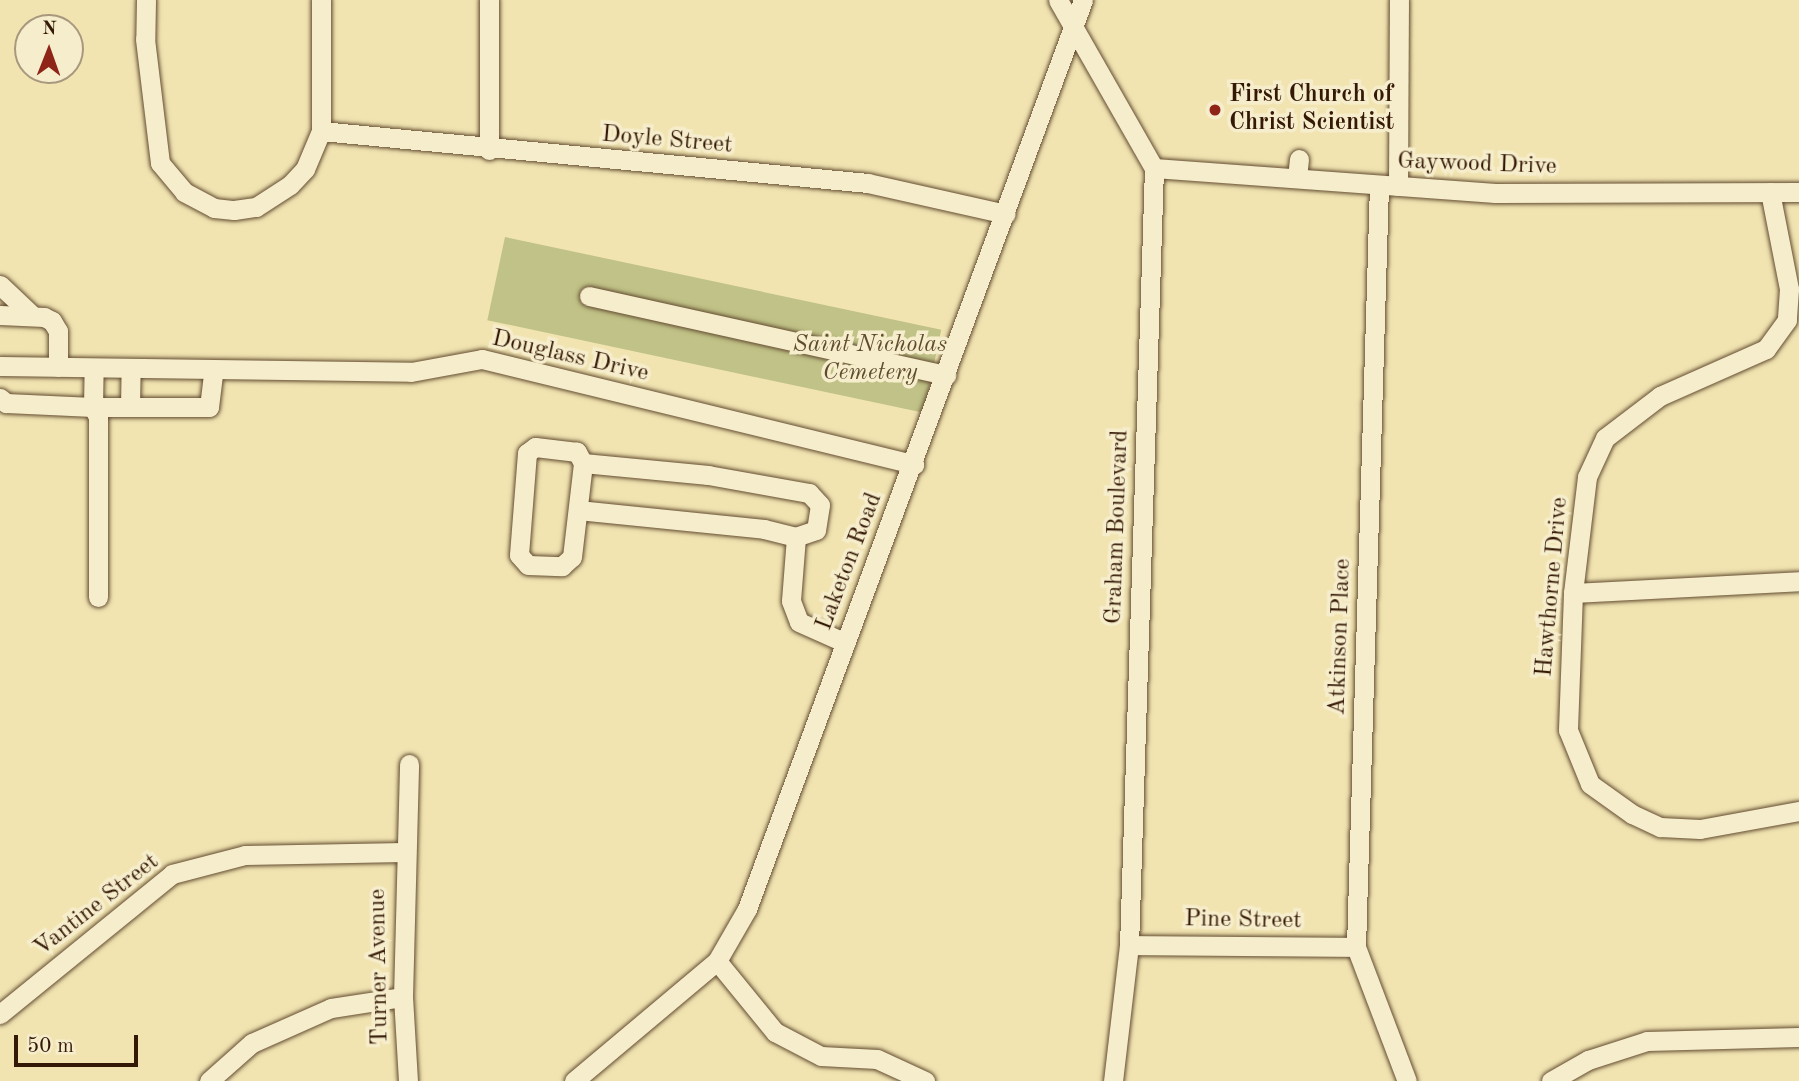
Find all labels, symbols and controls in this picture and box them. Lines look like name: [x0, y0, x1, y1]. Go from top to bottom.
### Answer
north arrow: [14, 14, 84, 84]
text: N: [42, 20, 57, 39]
place label: First Church of Christ Scientist: [1229, 82, 1394, 138]
marker: First Church of Christ Scientist: [1207, 102, 1223, 118]
street label: Doyle Street: [600, 121, 734, 161]
street label: Gaywood Drive: [1397, 148, 1557, 182]
street label: Douglass Drive: [489, 325, 651, 389]
park label: Saint Nicholas Cemetery: [793, 332, 947, 388]
street label: Graham Boulevard: [1100, 429, 1136, 625]
street label: Laketon Road: [811, 489, 889, 635]
street label: Hawthorne Drive: [1531, 496, 1575, 678]
street label: Atkinson Place: [1324, 558, 1358, 716]
street label: Vantine Street: [29, 848, 165, 964]
street label: Turner Avenue: [364, 888, 396, 1046]
street label: Pine Street: [1184, 906, 1302, 936]
scale bar: [18, 1021, 142, 1066]
text: 50 m: [27, 1036, 74, 1057]

